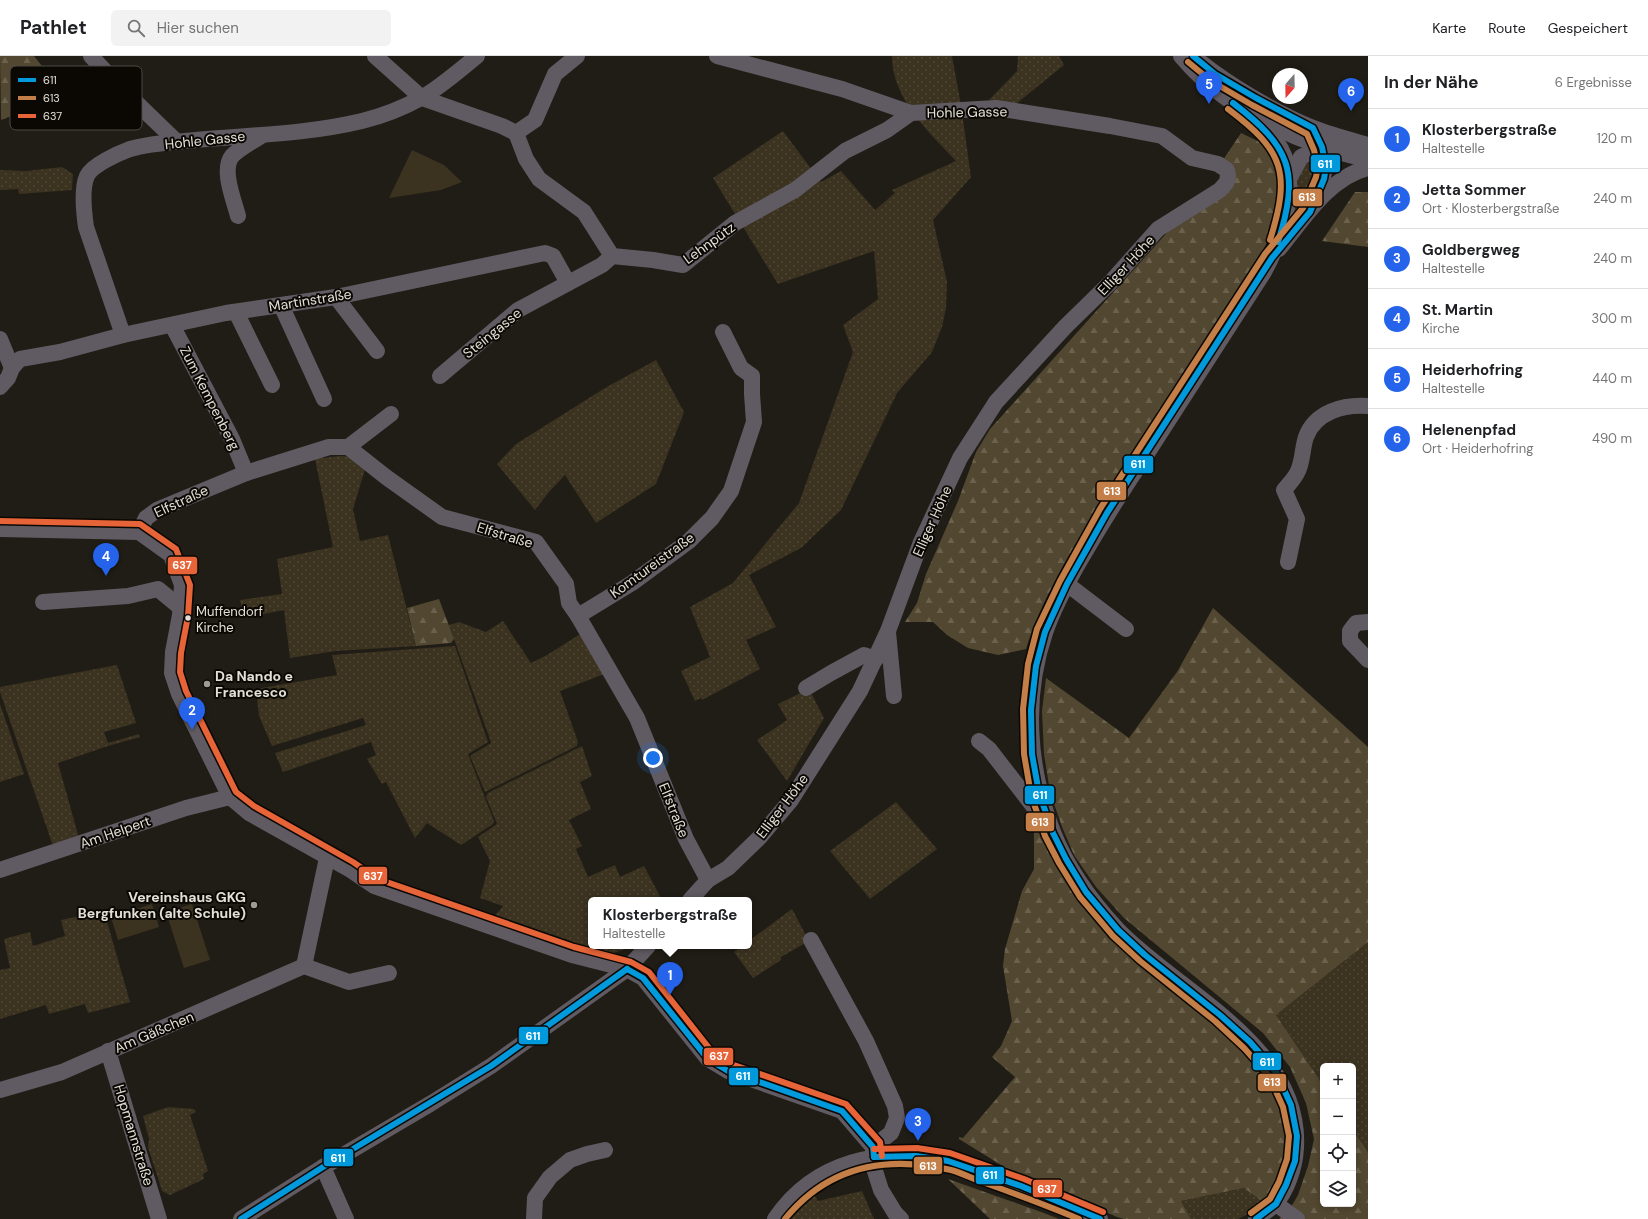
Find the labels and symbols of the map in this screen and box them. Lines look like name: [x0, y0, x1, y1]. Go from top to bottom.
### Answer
legend: [10, 66, 142, 130]
north arrow: [1272, 68, 1308, 104]
pin: 5: [1196, 71, 1222, 104]
text: 611: [43, 73, 57, 87]
pin: 6: [1338, 78, 1364, 111]
text: 613: [43, 91, 60, 105]
street label: Hohle Gasse: [926, 102, 1008, 122]
text: 637: [43, 109, 62, 123]
street label: Hohle Gasse: [164, 127, 246, 153]
line badge: 611: [1310, 154, 1341, 173]
text: 611: [1318, 157, 1332, 171]
line badge: 613: [1292, 188, 1323, 207]
text: 613: [1298, 190, 1316, 204]
street label: Lehnpütz: [680, 218, 738, 268]
street label: Elliger Höhe: [1094, 231, 1158, 299]
street label: Martinstraße: [267, 285, 353, 315]
street label: Steingasse: [459, 304, 525, 362]
street label: Zum Kempenberg: [176, 343, 244, 453]
line badge: 611: [1123, 455, 1154, 474]
text: 611: [1131, 457, 1145, 471]
street label: Elfstraße: [151, 481, 211, 521]
line badge: 613: [1096, 481, 1127, 501]
street label: Elliger Höhe: [908, 483, 956, 559]
text: 613: [1103, 484, 1121, 498]
street label: Elfstraße: [475, 518, 535, 552]
street label: Komtureistraße: [606, 528, 698, 602]
pin: 4: [93, 543, 119, 576]
line badge: 637: [167, 556, 198, 575]
text: 637: [172, 558, 192, 572]
place label: Muffendorf Kirche: [196, 603, 263, 636]
marker: Muffendorf Kirche: [183, 613, 193, 623]
place label: Da Nando e Francesco: [215, 667, 293, 701]
marker: Da Nando e Francesco: [202, 679, 212, 689]
pin: 2: [179, 697, 205, 730]
your location: [643, 748, 663, 768]
street label: Elliger Höhe: [752, 770, 812, 842]
street label: Elfstraße: [655, 780, 693, 840]
line badge: 611: [1024, 785, 1055, 805]
text: 611: [1033, 788, 1047, 802]
street label: Am Helpert: [77, 812, 153, 852]
line badge: 613: [1025, 812, 1055, 832]
text: 613: [1031, 815, 1049, 829]
line badge: 637: [358, 866, 388, 885]
text: 637: [363, 869, 383, 883]
place label: Vereinshaus GKG Bergfunken (alte Schule): [78, 888, 246, 922]
marker: Vereinshaus GKG Bergfunken (alte Schule): [249, 900, 259, 910]
pin: 1: [657, 962, 683, 995]
street label: Am Gäßchen: [111, 1007, 197, 1057]
line badge: 611: [518, 1026, 549, 1045]
text: 611: [526, 1029, 540, 1043]
line badge: 637: [703, 1047, 734, 1066]
text: 637: [709, 1049, 729, 1063]
line badge: 611: [1252, 1052, 1282, 1071]
text: 611: [1260, 1055, 1274, 1069]
line badge: 611: [728, 1067, 759, 1086]
text: 611: [736, 1069, 750, 1083]
line badge: 613: [1257, 1073, 1287, 1092]
text: 613: [1263, 1075, 1281, 1089]
street label: Hopmannstraße: [110, 1082, 158, 1188]
pin: 3: [905, 1108, 931, 1141]
line badge: 611: [323, 1148, 354, 1167]
text: 611: [331, 1151, 345, 1165]
line badge: 613: [913, 1156, 943, 1175]
text: 613: [919, 1159, 937, 1173]
line badge: 611: [975, 1166, 1005, 1185]
text: 611: [983, 1168, 997, 1182]
line badge: 637: [1032, 1179, 1063, 1198]
text: 637: [1037, 1182, 1057, 1196]

